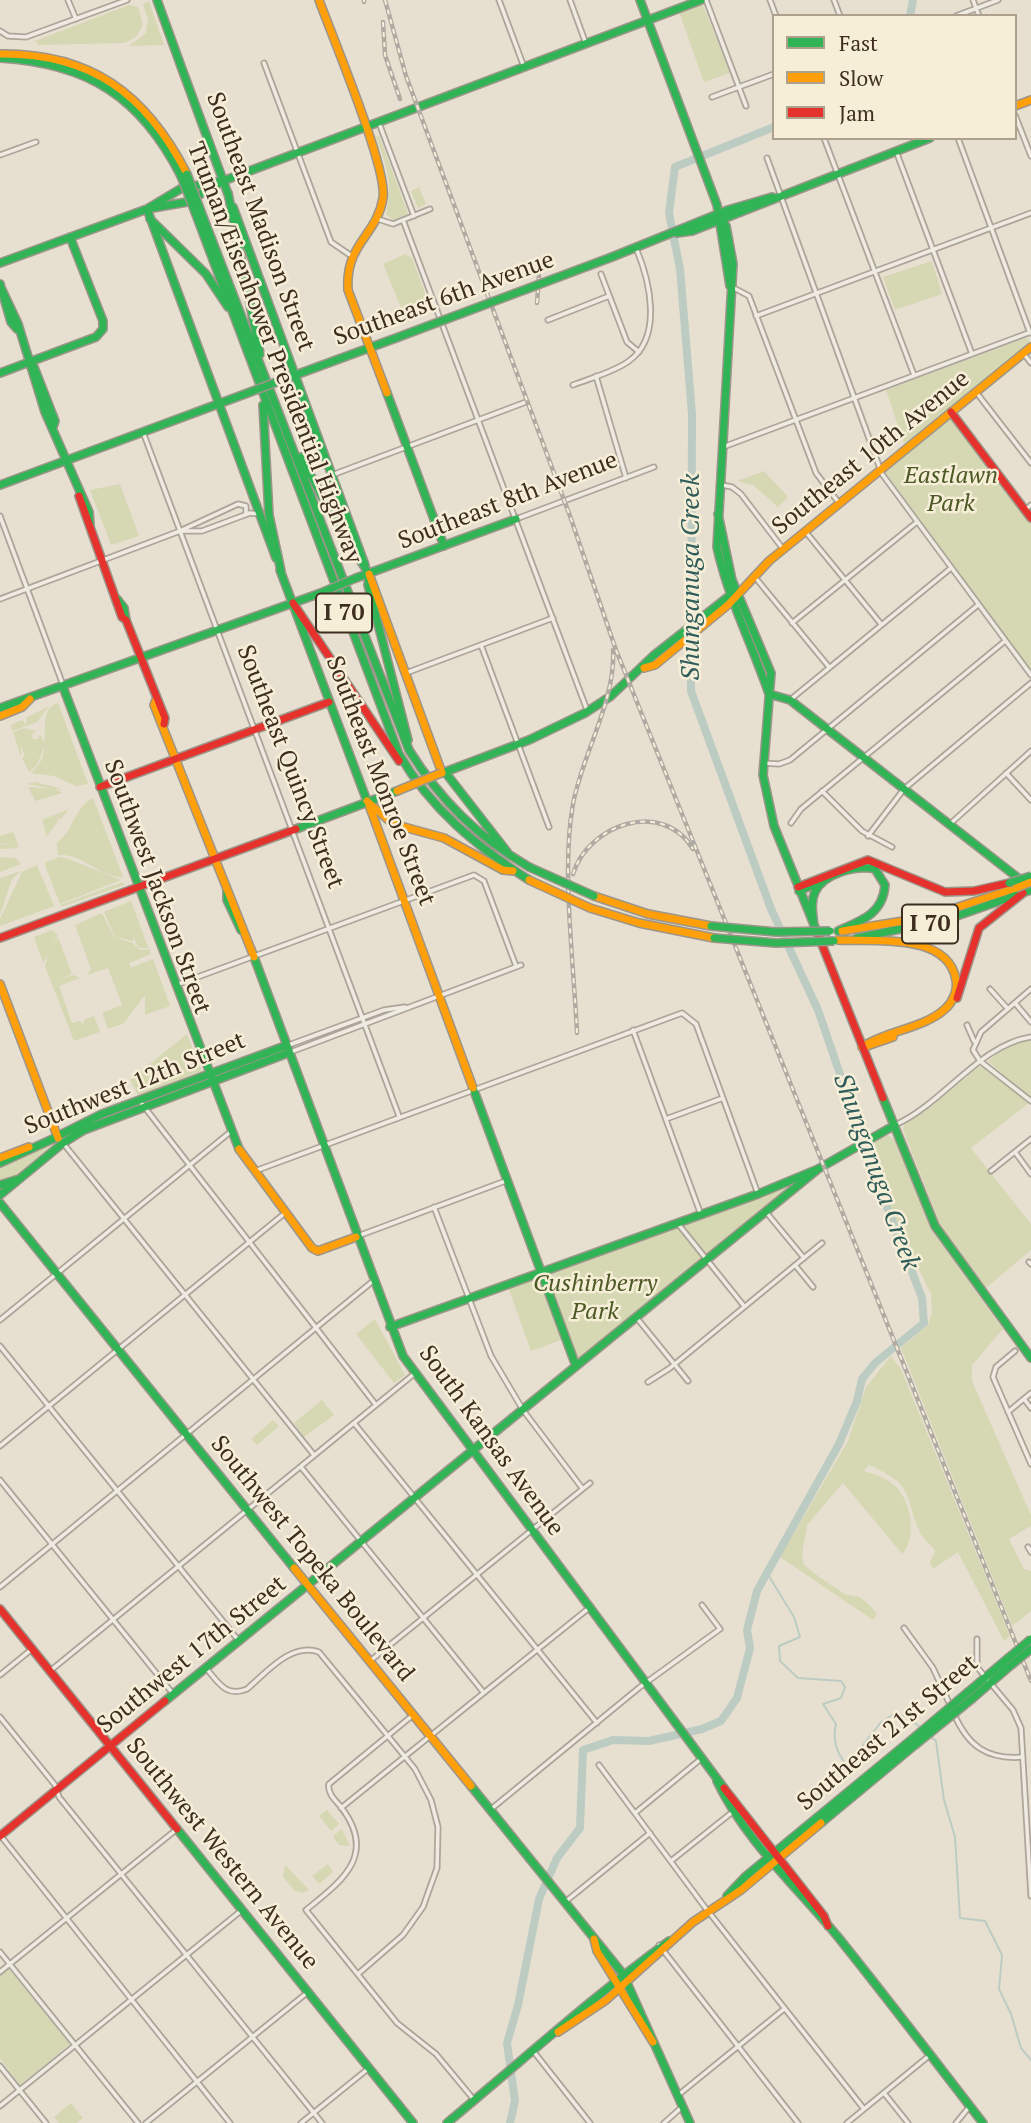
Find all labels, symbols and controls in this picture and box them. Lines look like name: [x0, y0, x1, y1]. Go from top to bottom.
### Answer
legend: [772, 14, 1017, 140]
text: Fast: [839, 29, 878, 57]
text: Slow: [839, 64, 883, 92]
street label: Southeast Madison Street: [200, 89, 320, 355]
text: Jam: [839, 99, 875, 127]
street label: Truman/Eisenhower Presidential Highway: [180, 138, 368, 568]
street label: Southeast 6th Avenue: [330, 246, 558, 352]
street label: Southeast 10th Avenue: [767, 365, 975, 541]
street label: Southeast 8th Avenue: [394, 446, 622, 556]
park label: Eastlawn Park: [904, 462, 998, 518]
water label: Shunganuga Creek: [676, 474, 708, 680]
road number: I 70: [316, 594, 372, 632]
street label: Southeast Quincy Street: [230, 641, 350, 893]
street label: Southeast Monroe Street: [319, 652, 441, 910]
street label: Southwest Jackson Street: [97, 756, 217, 1018]
road number: I 70: [902, 904, 958, 944]
street label: Southwest 12th Street: [20, 1026, 250, 1142]
water label: Shunganuga Creek: [826, 1069, 926, 1275]
park label: Cushinberry Park: [533, 1270, 657, 1326]
street label: South Kansas Avenue: [412, 1340, 570, 1542]
street label: Southwest Topeka Boulevard: [204, 1430, 420, 1688]
street label: Southwest 17th Street: [92, 1570, 292, 1740]
street label: Southeast 21st Street: [792, 1649, 984, 1817]
street label: Southwest Western Avenue: [120, 1732, 324, 1976]

